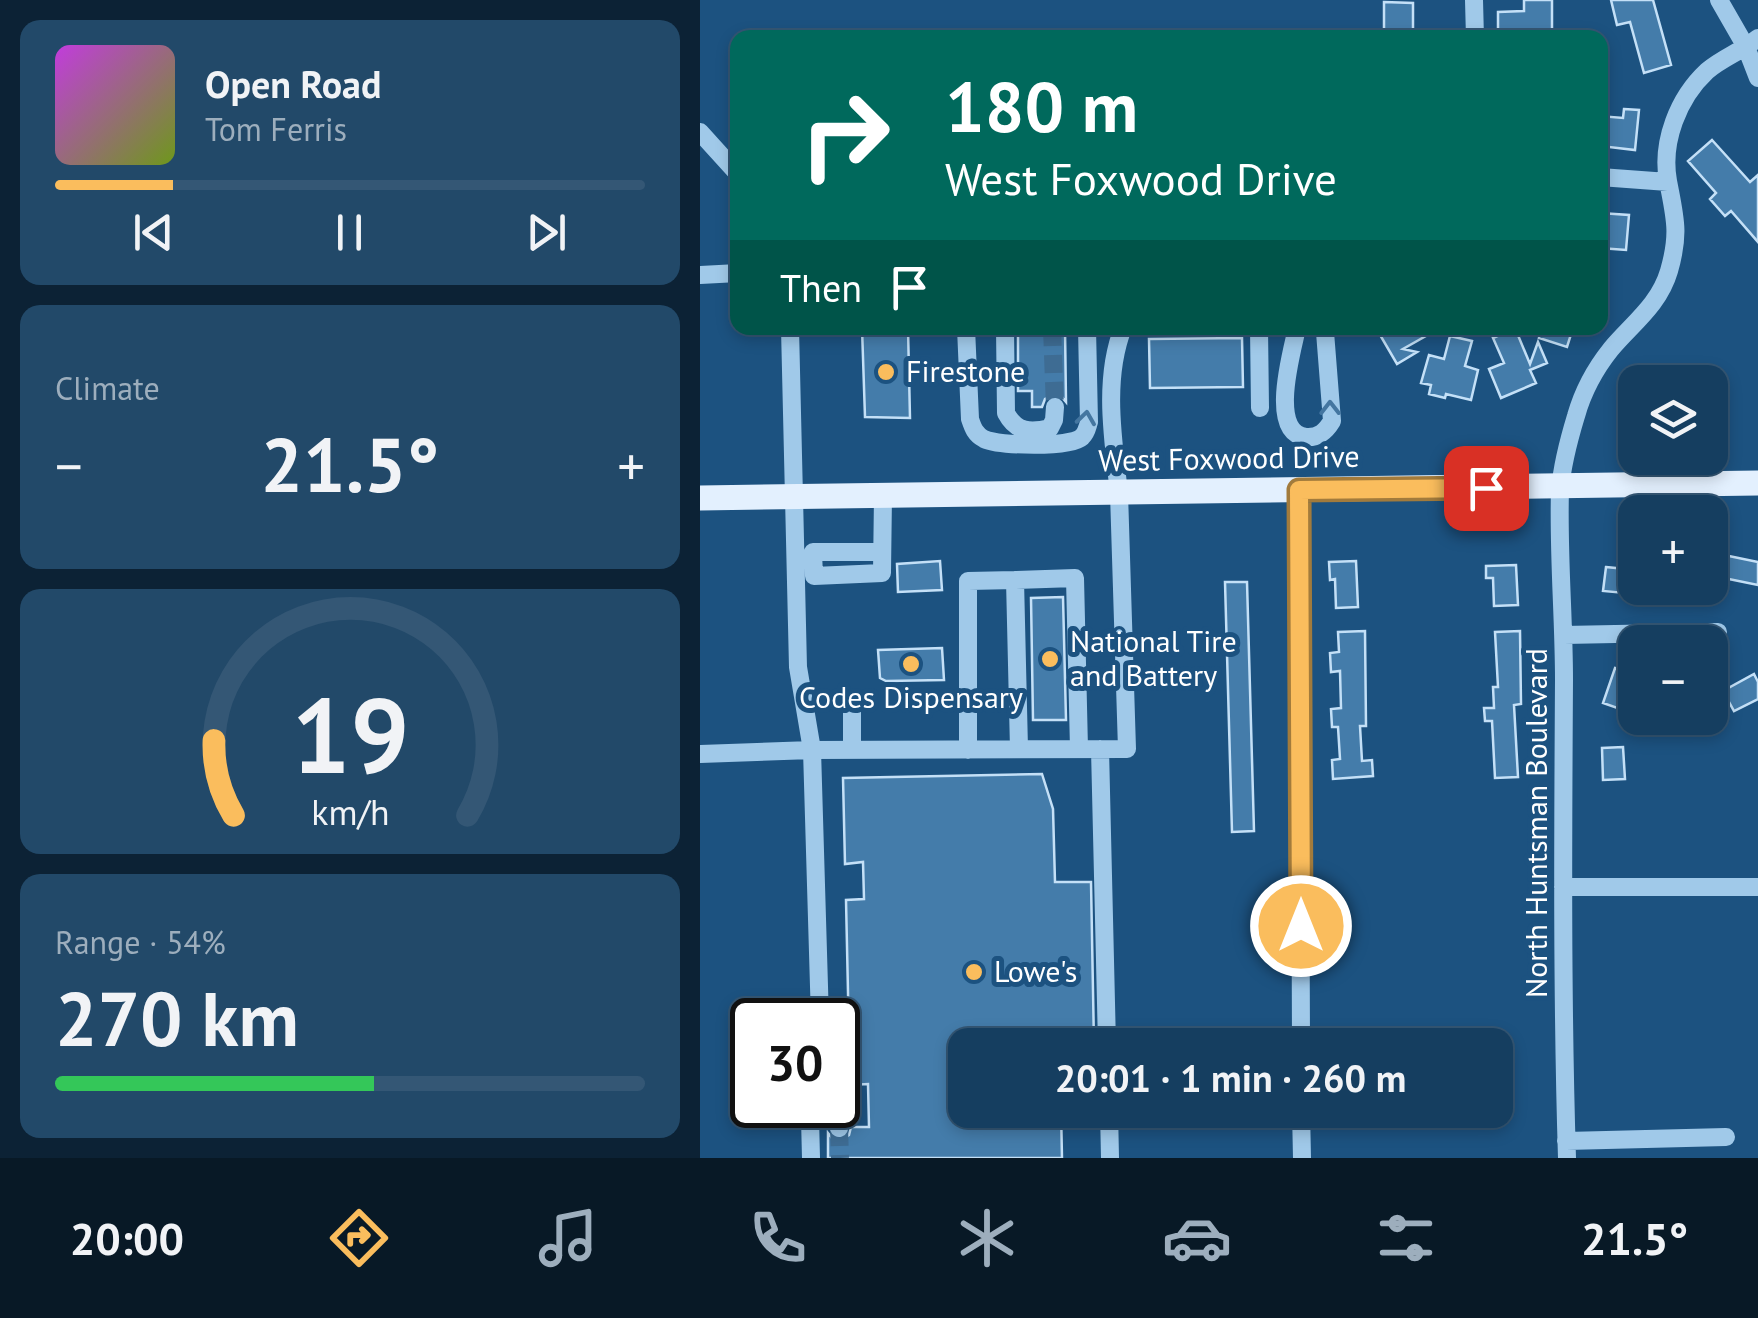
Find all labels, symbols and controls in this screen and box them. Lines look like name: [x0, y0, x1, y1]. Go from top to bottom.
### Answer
text: Open Road: [205, 59, 381, 108]
text: 180 m: [945, 61, 1138, 151]
icon: right: [780, 70, 910, 200]
text: Tom Ferris: [205, 108, 347, 150]
text: West Foxwood Drive: [945, 149, 1337, 207]
icon: previous: [126, 205, 181, 260]
icon: pause: [322, 205, 377, 260]
icon: next: [519, 205, 574, 260]
icon: arrive: [882, 260, 937, 315]
text: Then: [780, 263, 862, 312]
place label: Firestone: [906, 351, 1025, 390]
marker: Firestone: [875, 361, 897, 383]
map controls: [1618, 365, 1728, 735]
button: layers: [1618, 365, 1728, 475]
text: Climate: [55, 367, 160, 409]
one-way arrow: [1319, 400, 1340, 415]
one-way arrow: [1075, 410, 1096, 426]
text: 21.5°: [261, 416, 439, 513]
text: −: [55, 430, 83, 501]
text: +: [617, 430, 645, 501]
street label: West Foxwood Drive: [1098, 436, 1360, 479]
pin: [1444, 446, 1529, 531]
icon: arrive: [1459, 461, 1514, 516]
button: +: [1618, 495, 1728, 605]
place label: National Tire and Battery: [1070, 621, 1237, 694]
button: −: [1618, 625, 1728, 735]
marker: National Tire and Battery: [1039, 648, 1061, 670]
street label: North Huntsman Boulevard: [1516, 648, 1555, 998]
marker: Codes Dispensary: [900, 653, 922, 675]
text: 19: [291, 667, 409, 802]
place label: Codes Dispensary: [799, 677, 1023, 716]
text: km/h: [311, 789, 389, 835]
position arrow: [1249, 874, 1353, 978]
text: Range · 54%: [55, 921, 226, 963]
place label: Lowe's: [994, 951, 1077, 990]
marker: Lowe's: [963, 961, 985, 983]
text: 270 km: [55, 970, 299, 1067]
speed limit sign: 30: [730, 998, 860, 1128]
text: 20:01 · 1 min · 260 m: [1055, 1053, 1406, 1102]
icon: directions: [324, 1203, 394, 1273]
icon: music: [533, 1203, 603, 1273]
icon: phone: [743, 1203, 813, 1273]
icon: climate: [952, 1203, 1022, 1273]
icon: car: [1162, 1203, 1232, 1273]
icon: filters: [1371, 1203, 1441, 1273]
text: 20:00: [70, 1209, 184, 1267]
text: 21.5°: [1581, 1209, 1688, 1267]

